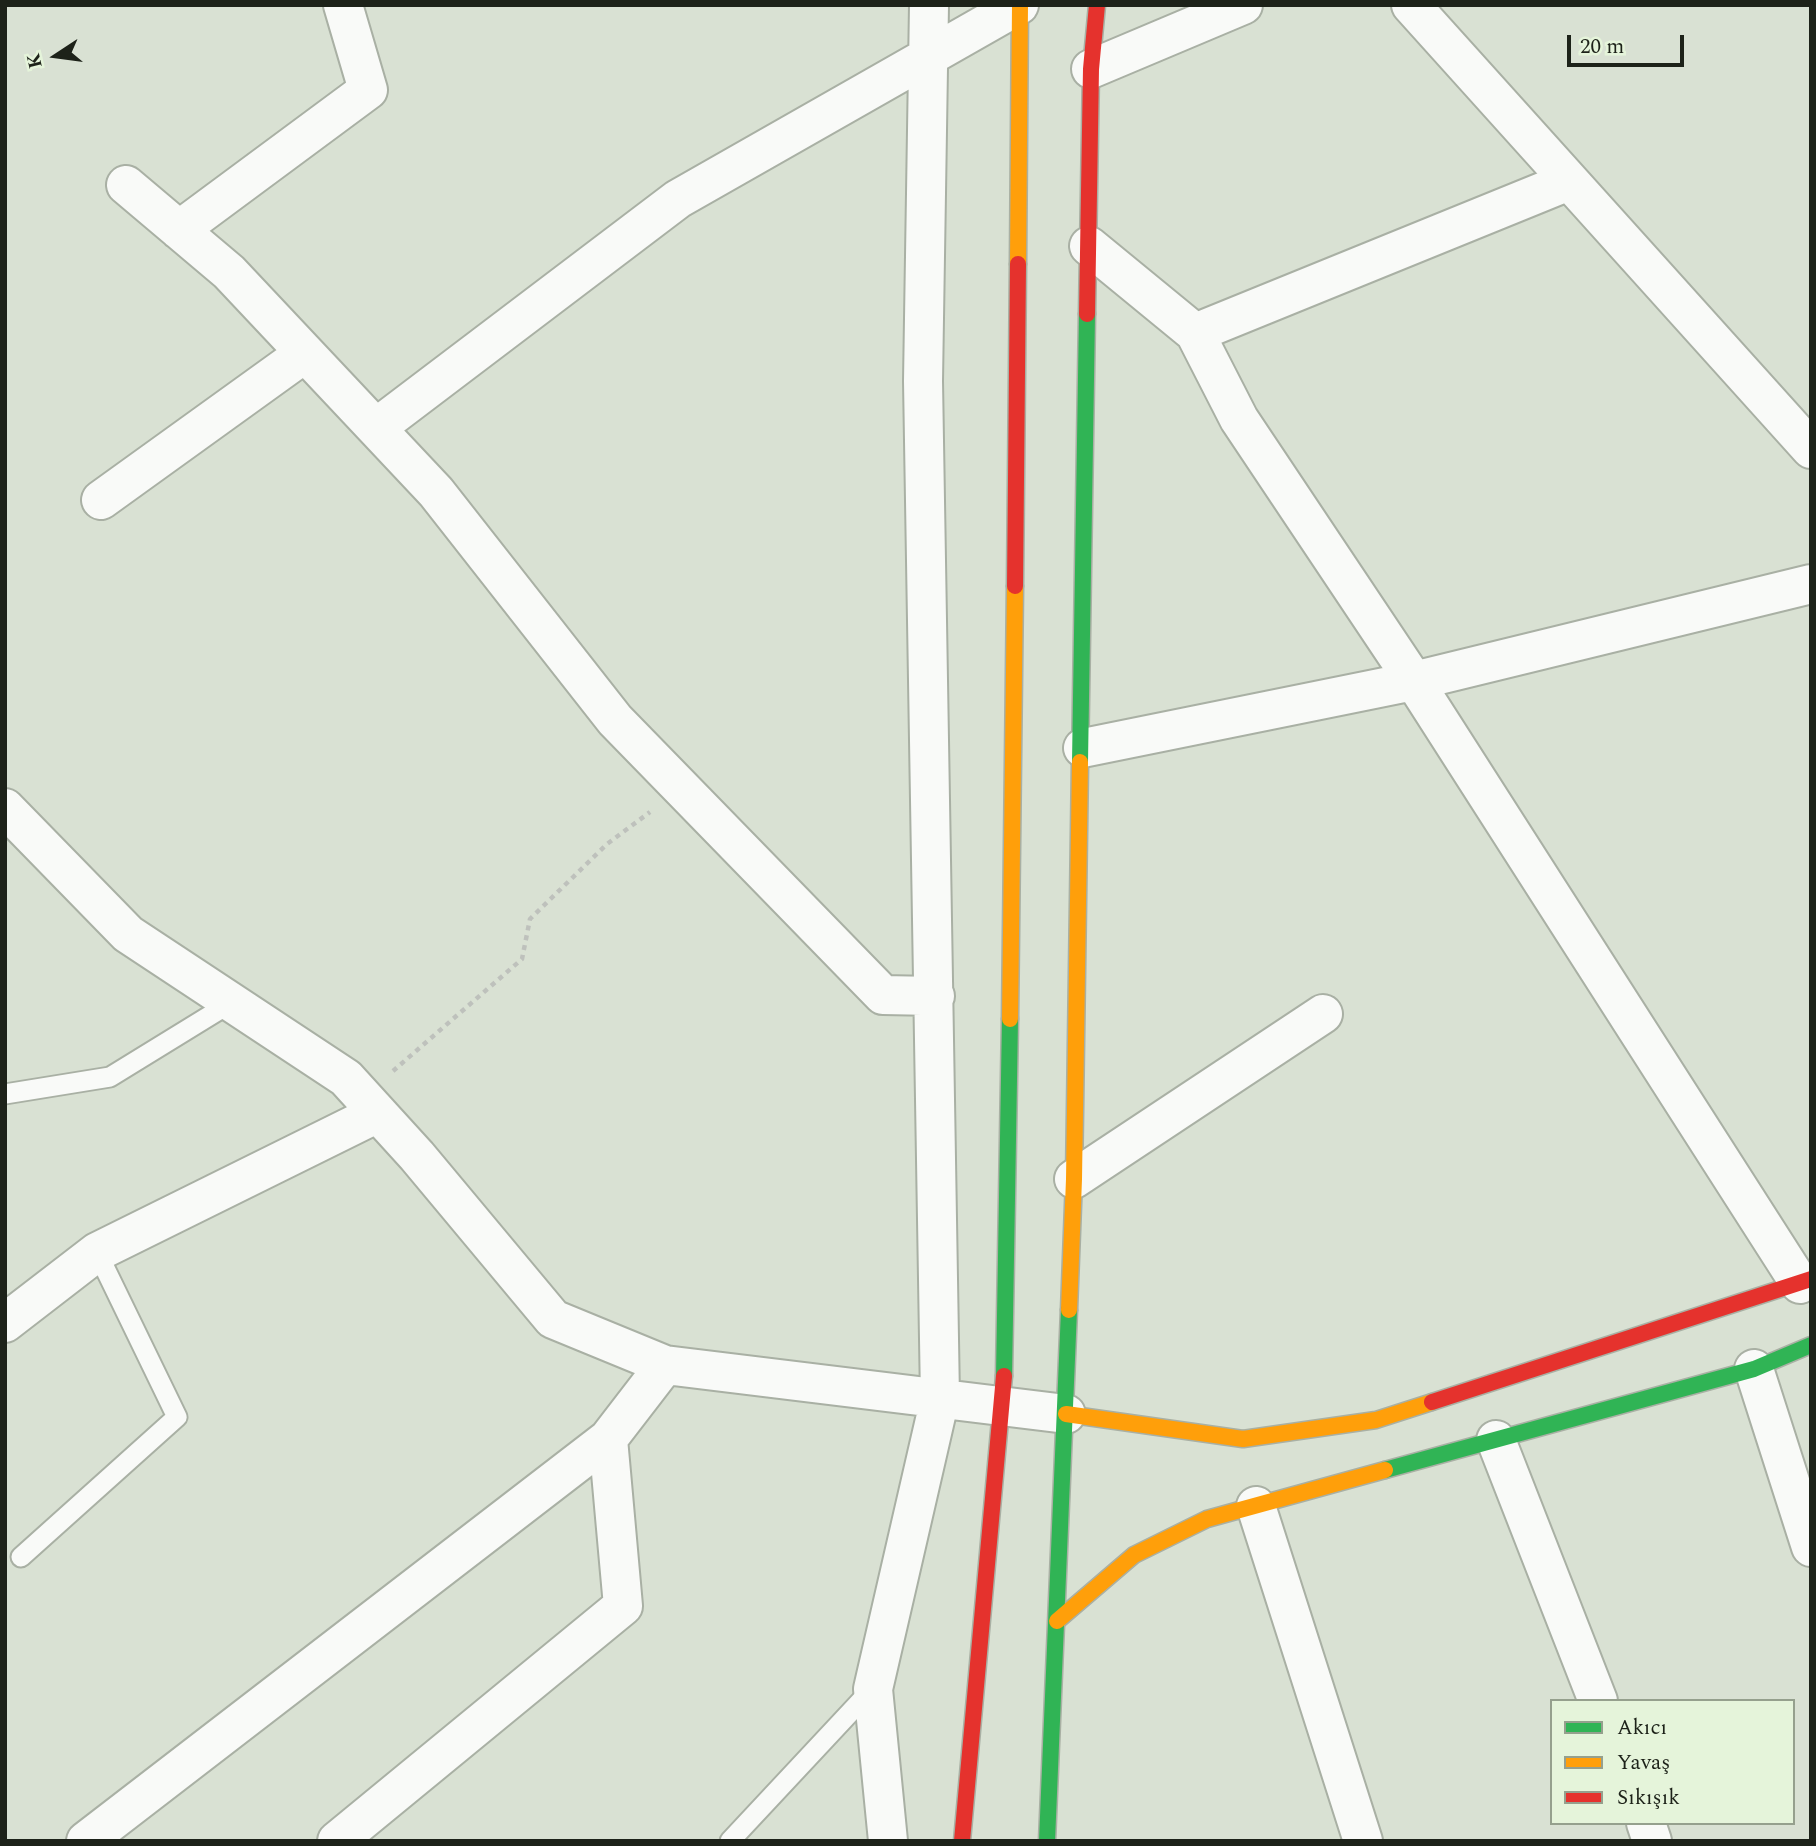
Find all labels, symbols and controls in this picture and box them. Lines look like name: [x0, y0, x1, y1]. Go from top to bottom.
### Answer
north arrow: [21, 21, 91, 91]
scale bar: [1571, 21, 1688, 65]
text: 20 m: [1580, 31, 1624, 63]
text: K: [19, 50, 51, 71]
legend: [1550, 1699, 1795, 1825]
text: Akıcı: [1617, 1712, 1667, 1744]
text: Yavaş: [1617, 1747, 1670, 1779]
text: Sıkışık: [1617, 1782, 1680, 1814]

